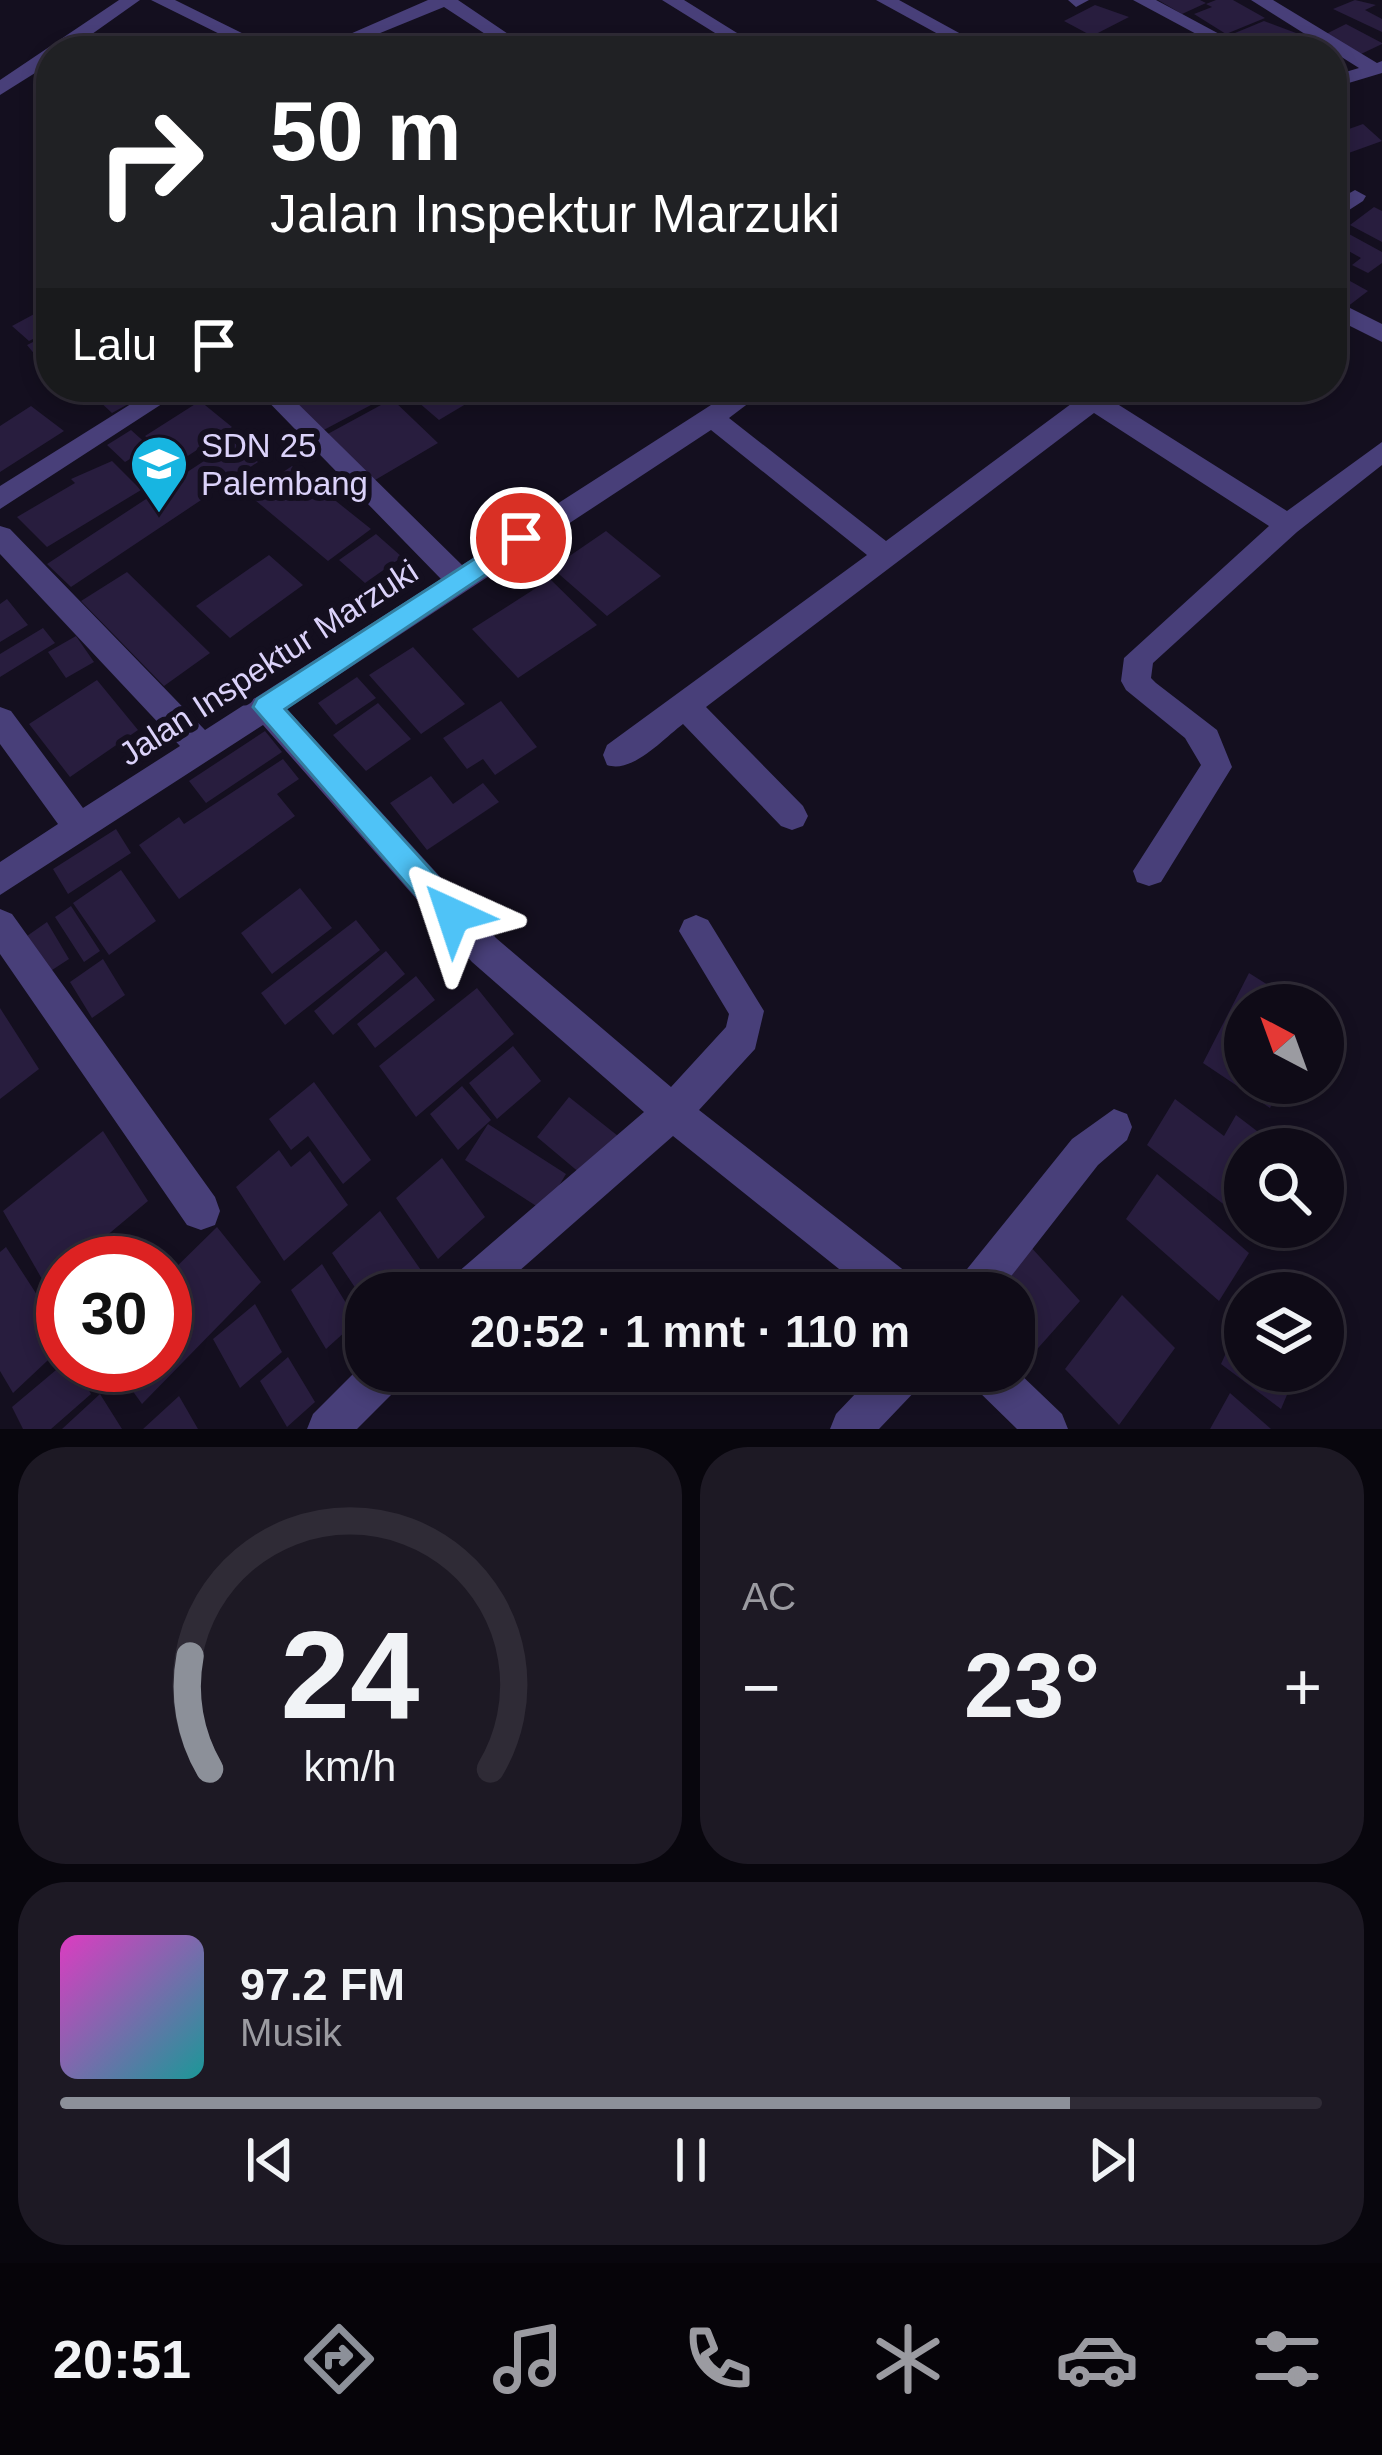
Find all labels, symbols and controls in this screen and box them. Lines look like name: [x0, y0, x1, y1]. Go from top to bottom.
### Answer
icon: right: [72, 84, 228, 240]
text: 50 m: [270, 84, 461, 178]
text: Jalan Inspektur Marzuki: [270, 183, 840, 243]
icon: arrive: [181, 312, 247, 378]
text: Lalu: [72, 319, 157, 370]
place label: SDN 25 Palembang: [201, 427, 368, 502]
school or university icon: SDN 25 Palembang: [128, 433, 190, 515]
pin: [470, 487, 572, 589]
icon: arrive: [488, 505, 554, 571]
street label: Jalan Inspektur Marzuki: [112, 552, 424, 773]
position arrow: [390, 852, 516, 978]
north arrow: [1224, 984, 1344, 1104]
map controls: [1224, 984, 1344, 1392]
button: search: [1224, 1128, 1344, 1248]
speed limit sign: 30: [36, 1236, 192, 1392]
button: layers: [1224, 1272, 1344, 1392]
text: 20:52 · 1 mnt · 110 m: [470, 1306, 910, 1357]
text: AC: [742, 1575, 796, 1618]
text: 24: [281, 1605, 419, 1744]
text: 23°: [964, 1636, 1100, 1736]
text: −: [742, 1650, 781, 1724]
text: +: [1283, 1650, 1322, 1724]
text: km/h: [304, 1741, 396, 1789]
text: 97.2 FM: [240, 1959, 405, 2010]
text: Musik: [240, 2011, 342, 2054]
icon: previous: [237, 2127, 303, 2193]
icon: pause: [658, 2127, 724, 2193]
icon: next: [1079, 2127, 1145, 2193]
icon: directions: [297, 2317, 381, 2401]
icon: music: [486, 2317, 570, 2401]
icon: phone: [676, 2317, 760, 2401]
icon: climate: [866, 2317, 950, 2401]
icon: car: [1055, 2317, 1139, 2401]
icon: filters: [1245, 2317, 1329, 2401]
text: 20:51: [53, 2329, 191, 2389]

